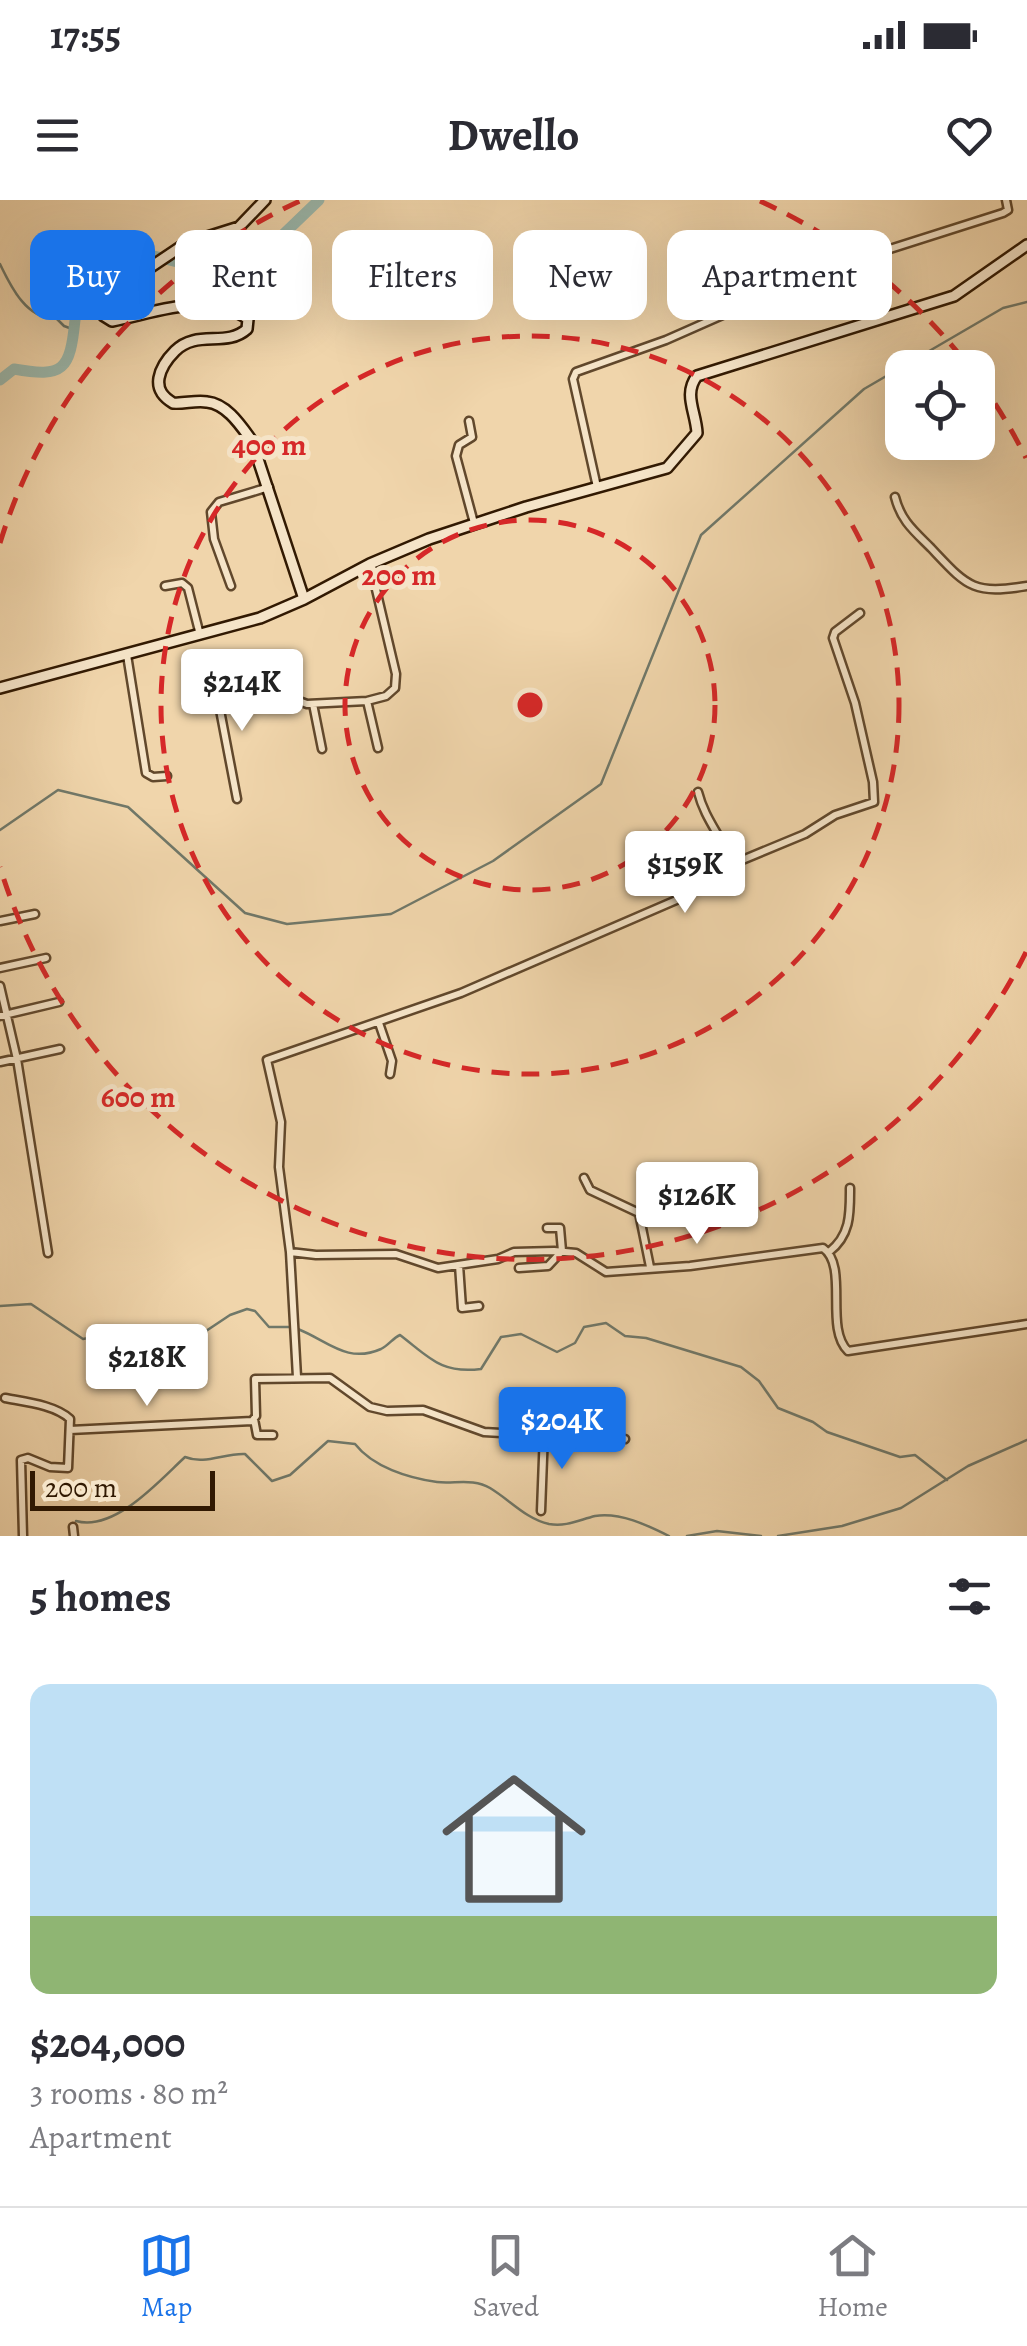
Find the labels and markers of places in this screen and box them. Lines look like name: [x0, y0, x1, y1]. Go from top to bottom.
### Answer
pin: $214K: [172, 649, 312, 734]
centre of rings: [512, 687, 548, 723]
pin: $159K: [615, 831, 755, 916]
pin: $126K: [627, 1162, 767, 1247]
pin: $218K: [77, 1324, 217, 1409]
pin: $204K: [492, 1387, 632, 1472]

